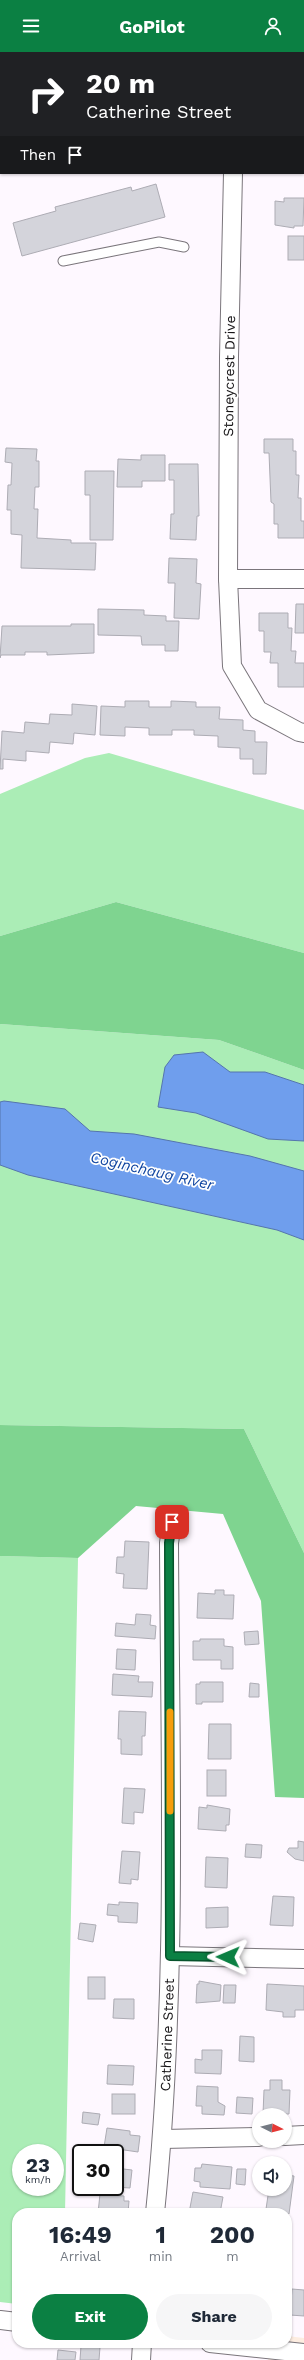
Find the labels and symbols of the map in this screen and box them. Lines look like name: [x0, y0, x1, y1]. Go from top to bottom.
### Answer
street label: Stoneycrest Drive: [220, 315, 238, 437]
water label: Coginchaug River: [89, 1148, 216, 1194]
pin: [155, 1505, 189, 1539]
position arrow: [207, 1936, 249, 1978]
street label: Catherine Street: [157, 1978, 177, 2092]
north arrow: [252, 2108, 292, 2148]
speed limit sign: 30: [72, 2144, 124, 2196]

